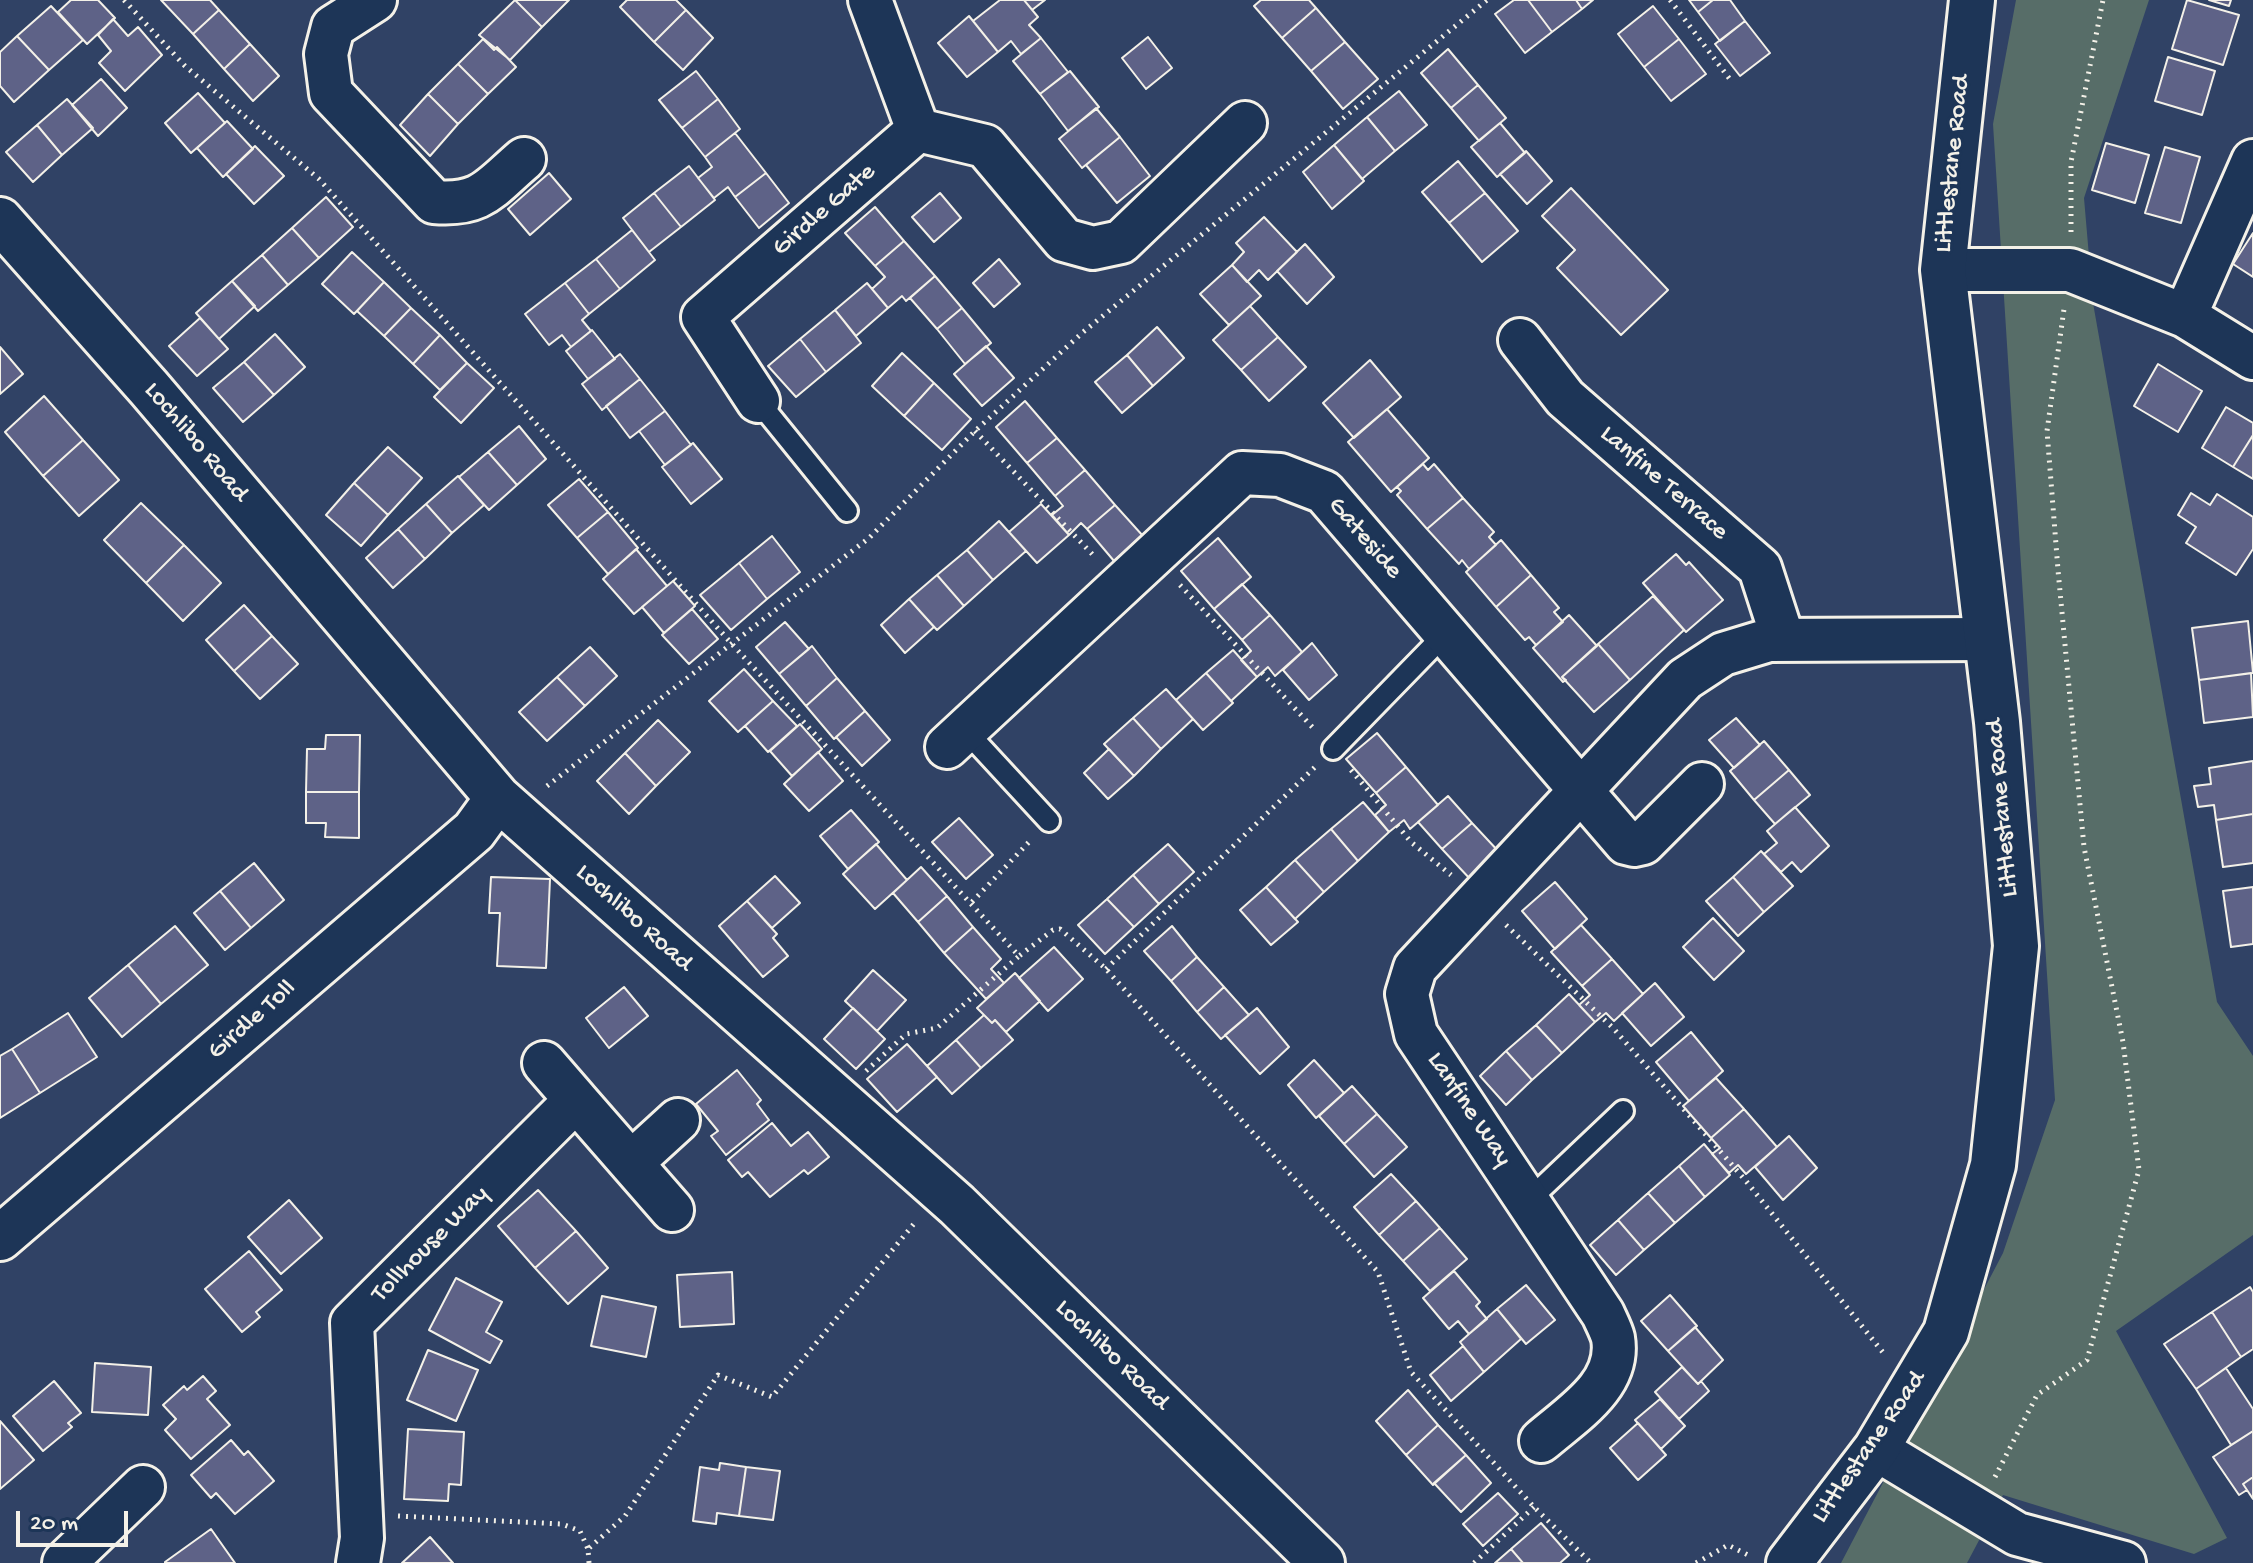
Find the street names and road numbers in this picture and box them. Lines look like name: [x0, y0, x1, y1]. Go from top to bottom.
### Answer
street label: Littlestane Road: [1929, 73, 1979, 255]
street label: Girdle Gate: [767, 158, 883, 264]
street label: Lochlibo Road: [136, 377, 254, 509]
street label: Lanfine Terrace: [1592, 420, 1734, 548]
street label: Gateside: [1320, 492, 1408, 586]
street label: Littlestane Road: [1981, 718, 2027, 898]
street label: Lochlibo Road: [568, 858, 698, 980]
street label: Girdle Toll: [202, 974, 304, 1068]
street label: Lanfine Way: [1418, 1047, 1518, 1173]
street label: Tollhouse Way: [366, 1180, 496, 1310]
street label: Lochlibo Road: [1047, 1294, 1175, 1418]
street label: Littlestane Road: [1806, 1366, 1934, 1530]

